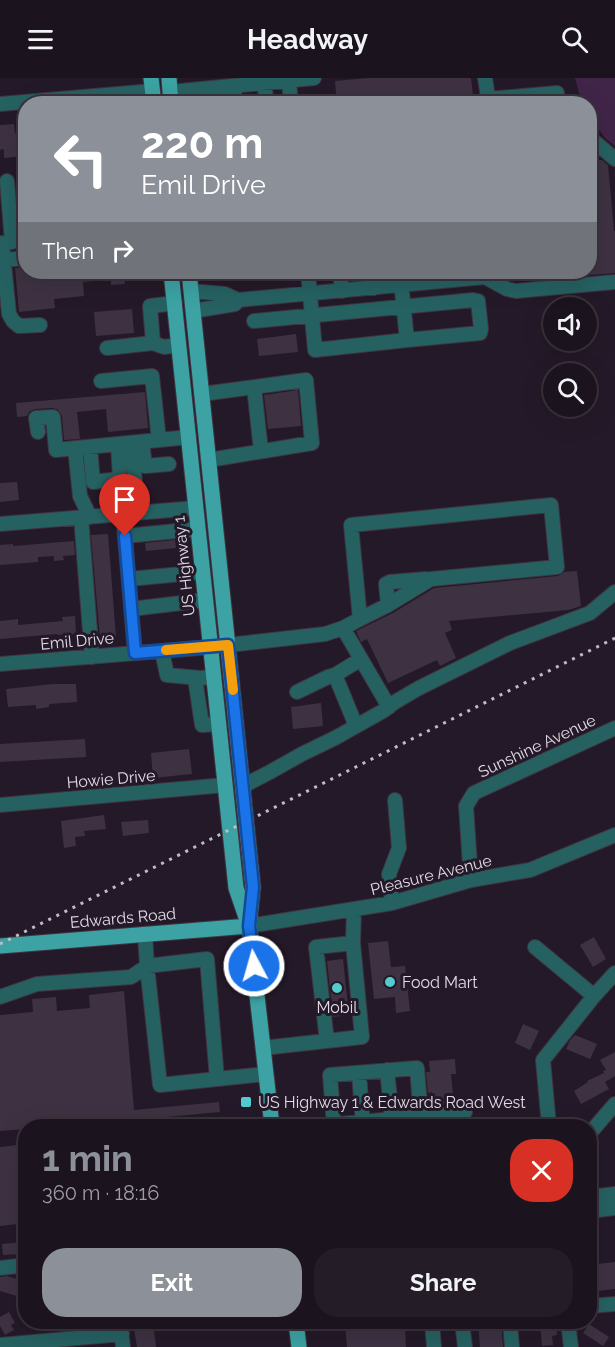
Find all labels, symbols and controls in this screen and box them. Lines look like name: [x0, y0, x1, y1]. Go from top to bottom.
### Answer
icon: menu: [24, 23, 57, 56]
icon: search: [558, 23, 591, 56]
text: Headway: [247, 24, 368, 55]
text: 220 m: [141, 119, 263, 168]
icon: left: [42, 120, 120, 198]
text: Emil Drive: [141, 169, 266, 200]
icon: right: [106, 234, 139, 267]
text: Then: [42, 238, 94, 264]
map controls: [543, 297, 597, 417]
button: sound: [543, 297, 597, 351]
button: search: [543, 363, 597, 417]
pin: [99, 474, 150, 536]
icon: arrive: [108, 483, 141, 516]
street label: US Highway 1: [169, 515, 199, 617]
street label: Emil Drive: [39, 628, 115, 654]
street label: Sunshine Avenue: [475, 710, 599, 782]
street label: Howie Drive: [66, 766, 156, 792]
street label: Pleasure Avenue: [368, 851, 494, 899]
street label: Edwards Road: [69, 904, 177, 932]
position arrow: [222, 934, 286, 998]
place label: Food Mart: [402, 973, 478, 992]
marker: Food Mart: [383, 975, 397, 989]
marker: Mobil: [330, 981, 344, 995]
place label: Mobil: [316, 998, 358, 1017]
place label: US Highway 1 & Edwards Road West: [258, 1093, 526, 1112]
marker: US Highway 1 & Edwards Road West: [239, 1095, 253, 1109]
text: 1 min: [42, 1137, 133, 1179]
button: close: [510, 1139, 573, 1202]
text: 360 m · 18:16: [42, 1181, 159, 1205]
button: Exit: [42, 1248, 302, 1317]
button: Share: [314, 1248, 573, 1317]

